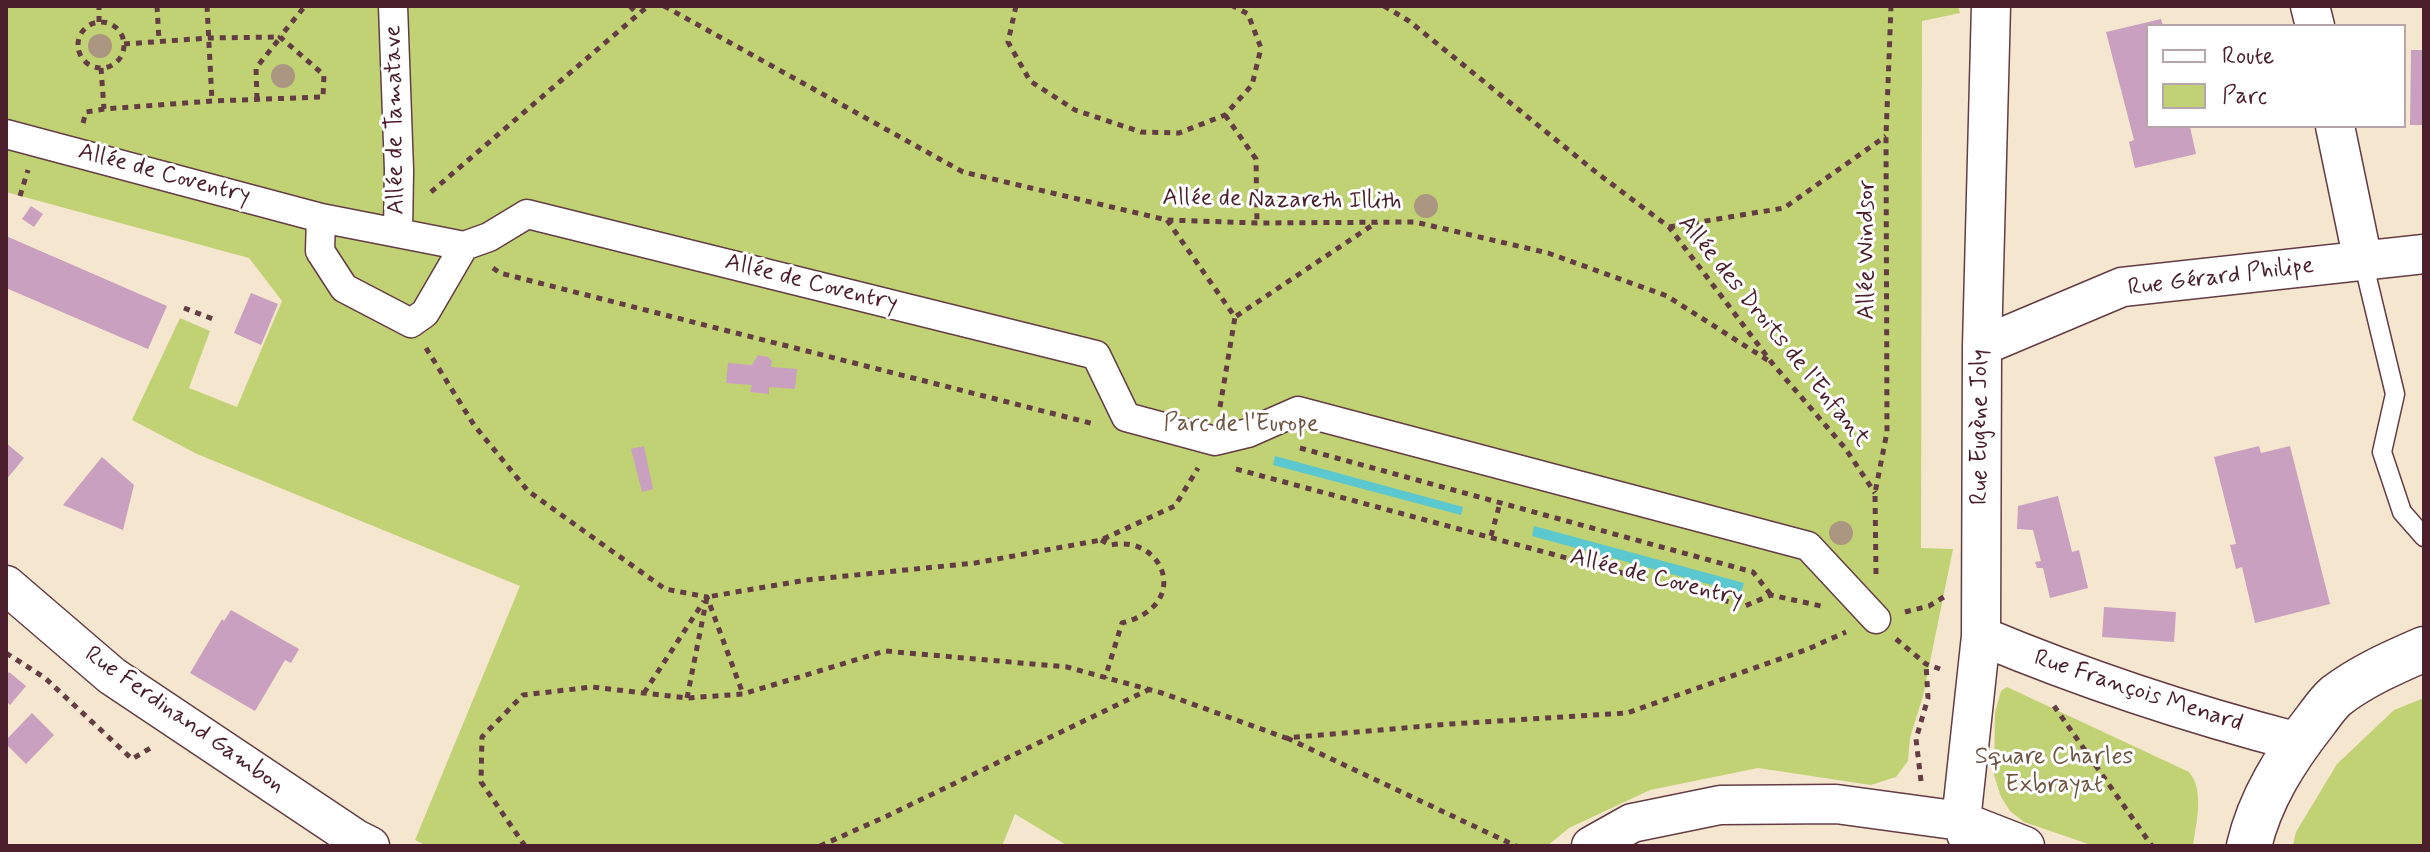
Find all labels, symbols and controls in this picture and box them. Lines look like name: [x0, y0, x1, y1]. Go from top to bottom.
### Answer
legend: [2146, 24, 2406, 128]
street label: Allée de Tamatave: [380, 25, 412, 215]
text: Route: [2222, 41, 2274, 72]
text: Parc: [2222, 81, 2267, 112]
street label: Allée de Coventry: [75, 138, 253, 212]
street label: Allée Windsor: [1854, 180, 1882, 320]
street label: Allée de Nazareth Illith: [1162, 185, 1402, 217]
street label: Allée des Droits de l'Enfant: [1671, 211, 1875, 453]
street label: Allée de Coventry: [722, 249, 900, 319]
street label: Rue Gérard Philipe: [2126, 252, 2316, 304]
street label: Rue Eugène Joly: [1967, 349, 1995, 505]
park label: Parc de l'Europe: [1163, 411, 1319, 439]
street label: Allée de Coventry: [1567, 544, 1745, 614]
street label: Rue Ferdinand Gambon: [78, 641, 290, 801]
street label: Rue François Menard: [2030, 645, 2246, 739]
park label: Square Charles Exbrayat: [1975, 744, 2133, 800]

